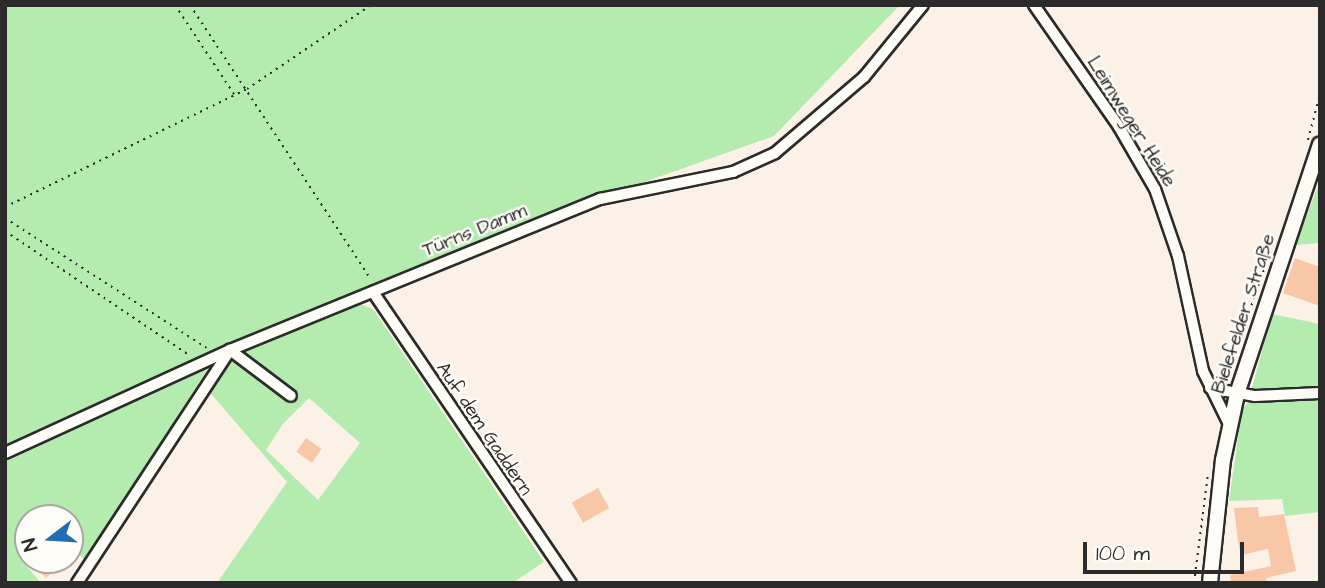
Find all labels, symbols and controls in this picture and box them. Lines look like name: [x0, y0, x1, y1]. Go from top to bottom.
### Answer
street label: Leimweger Heide: [1082, 53, 1180, 191]
street label: Türns Damm: [420, 200, 530, 262]
street label: Bielefelder Straße: [1207, 231, 1281, 397]
street label: Auf dem Gaddern: [431, 358, 537, 500]
north arrow: [14, 504, 84, 574]
scale bar: [1087, 528, 1248, 572]
text: N: [16, 535, 45, 554]
text: 100 m: [1096, 539, 1150, 568]

